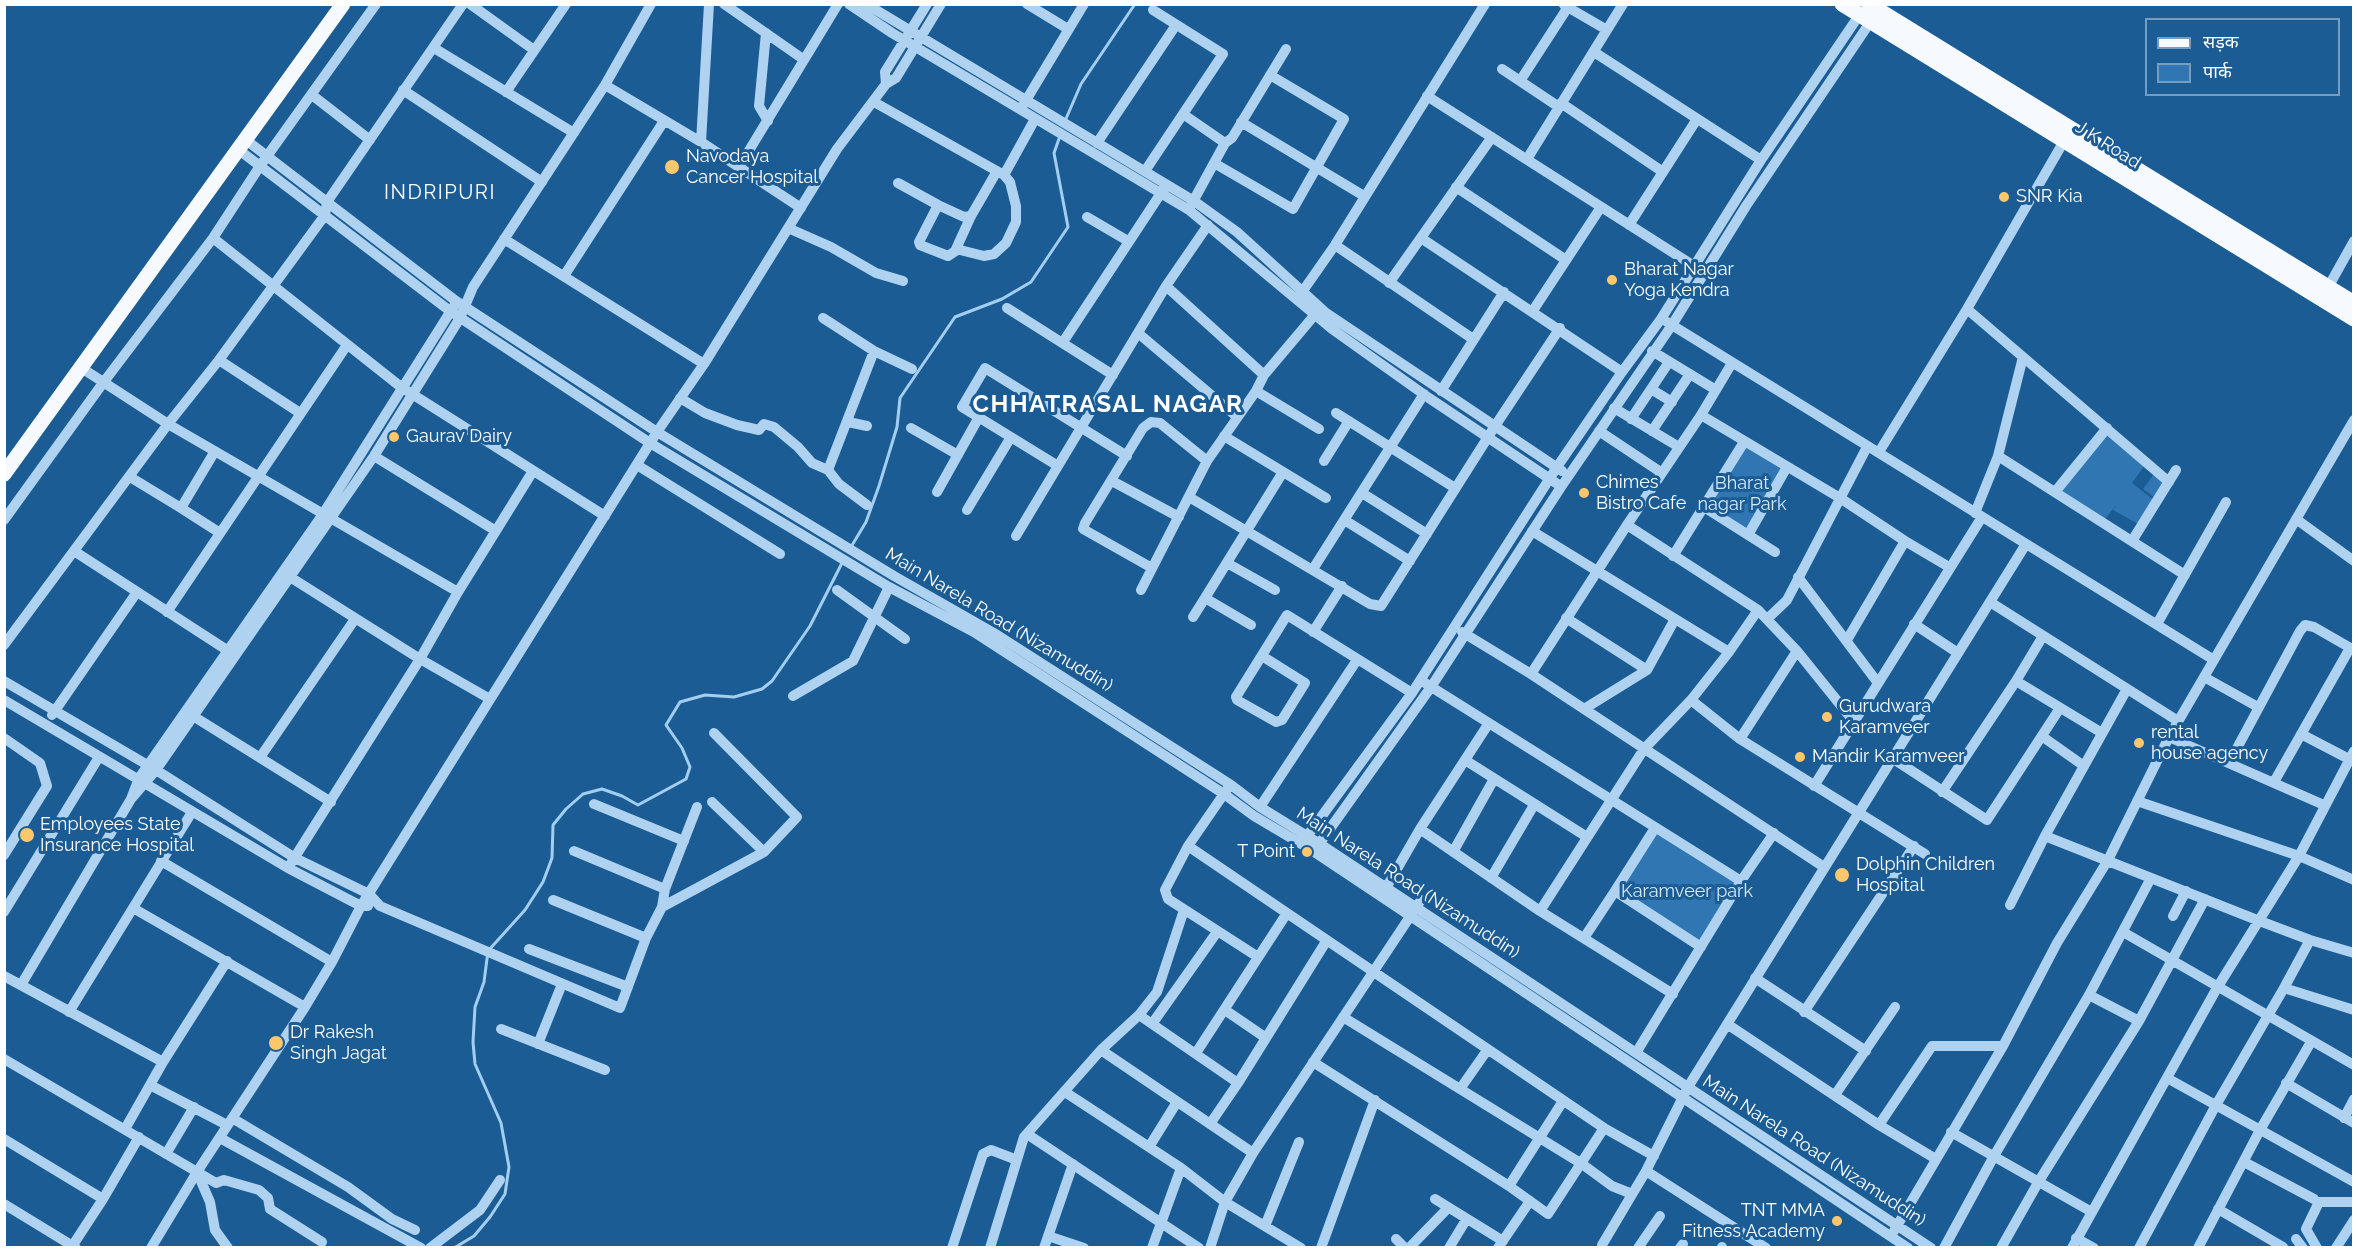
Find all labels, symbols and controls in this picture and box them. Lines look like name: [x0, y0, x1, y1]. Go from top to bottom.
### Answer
legend: [2145, 18, 2340, 96]
text: सड़क: [2203, 31, 2239, 52]
text: पार्क: [2203, 61, 2232, 82]
street label: J K Road: [2071, 117, 2145, 173]
place label: Navodaya Cancer Hospital: [686, 146, 818, 188]
marker: Navodaya Cancer Hospital: [663, 158, 681, 176]
district label: INDRIPURI: [384, 181, 496, 205]
place label: SNR Kia: [2016, 186, 2082, 208]
marker: SNR Kia: [1997, 190, 2011, 204]
place label: Bharat Nagar Yoga Kendra: [1624, 259, 1734, 302]
marker: Bharat Nagar Yoga Kendra: [1605, 273, 1619, 287]
district label: CHHATRASAL NAGAR: [973, 391, 1243, 419]
place label: Gaurav Dairy: [406, 426, 512, 448]
marker: Gaurav Dairy: [387, 430, 401, 444]
place label: Chimes Bistro Cafe: [1596, 472, 1686, 514]
park label: Bharat nagar Park: [1698, 473, 1786, 516]
marker: Chimes Bistro Cafe: [1577, 486, 1591, 500]
street label: Main Narela Road (Nizamuddin): [881, 543, 1117, 697]
place label: Gurudwara Karamveer: [1839, 696, 1931, 738]
marker: Gurudwara Karamveer: [1820, 710, 1834, 724]
place label: rental house agency: [2151, 722, 2268, 764]
marker: rental house agency: [2132, 736, 2146, 750]
place label: Mandir Karamveer: [1812, 746, 1965, 768]
marker: Mandir Karamveer: [1793, 750, 1807, 764]
street label: Main Narela Road (Nizamuddin): [1292, 803, 1524, 963]
place label: Employees State Insurance Hospital: [40, 814, 194, 856]
marker: Employees State Insurance Hospital: [18, 826, 36, 844]
place label: T Point: [1237, 841, 1295, 863]
marker: T Point: [1300, 845, 1314, 859]
place label: Dolphin Children Hospital: [1856, 854, 1995, 896]
marker: Dolphin Children Hospital: [1833, 866, 1851, 884]
park label: Karamveer park: [1621, 881, 1753, 903]
place label: Dr Rakesh Singh Jagat: [290, 1022, 387, 1064]
marker: Dr Rakesh Singh Jagat: [267, 1034, 285, 1052]
street label: Main Narela Road (Nizamuddin): [1698, 1071, 1930, 1231]
place label: TNT MMA Fitness Academy: [1682, 1200, 1825, 1242]
marker: TNT MMA Fitness Academy: [1830, 1214, 1844, 1228]

